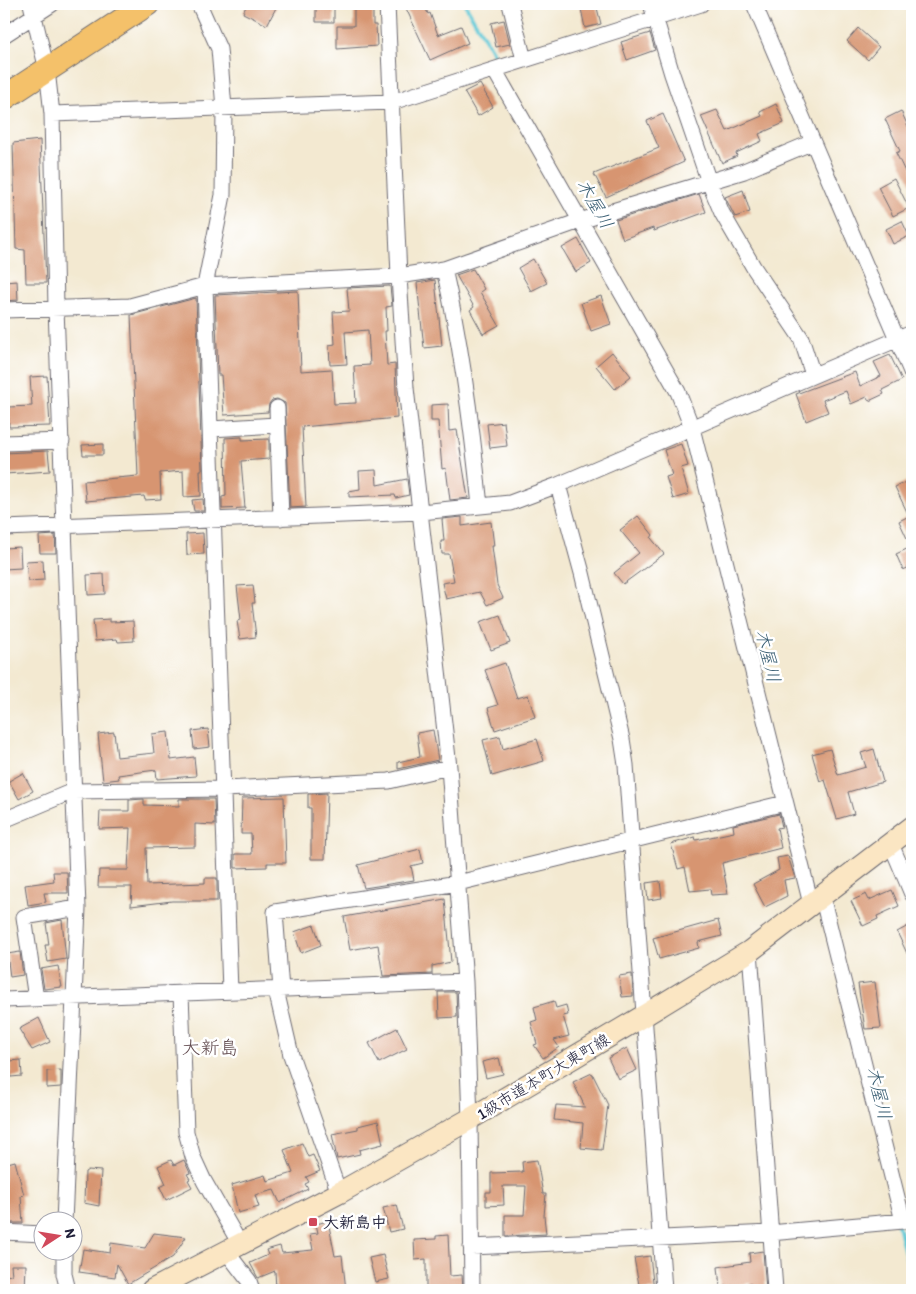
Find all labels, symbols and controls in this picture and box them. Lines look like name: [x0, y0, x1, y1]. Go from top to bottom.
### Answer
water label: 木屋川: [572, 175, 618, 233]
water label: 木屋川: [751, 627, 785, 685]
street label: 1級市道本町大東町線: [473, 1029, 613, 1124]
district label: 大新島: [181, 1036, 239, 1059]
water label: 木屋川: [862, 1064, 896, 1122]
north arrow: [32, 1212, 82, 1262]
place label: 大新島中: [323, 1213, 387, 1232]
marker: 大新島中: [307, 1216, 319, 1228]
text: N: [61, 1227, 80, 1240]

